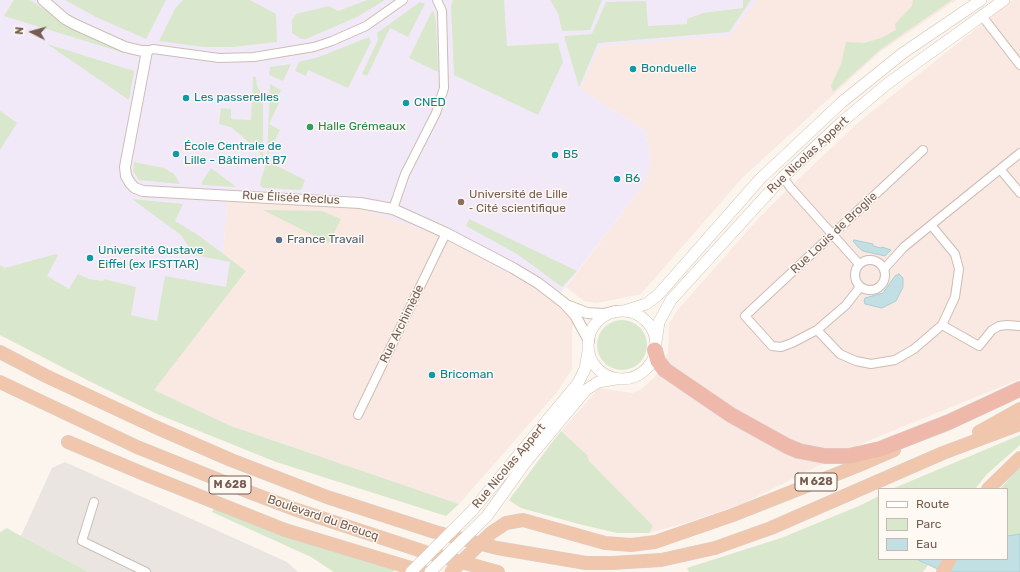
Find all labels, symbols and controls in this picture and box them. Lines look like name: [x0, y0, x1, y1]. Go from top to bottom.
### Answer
north arrow: [12, 12, 52, 52]
text: N: [13, 26, 26, 35]
place label: Bonduelle: [641, 62, 697, 76]
marker: Bonduelle: [628, 64, 638, 74]
place label: Les passerelles: [194, 91, 279, 105]
marker: Les passerelles: [181, 93, 191, 103]
place label: CNED: [414, 96, 446, 110]
marker: CNED: [401, 98, 411, 108]
street label: Rue Nicolas Appert: [764, 113, 852, 197]
place label: Halle Grémeaux: [318, 120, 406, 134]
marker: Halle Grémeaux: [305, 122, 315, 132]
place label: École Centrale de Lille - Bâtiment B7: [184, 140, 286, 168]
place label: B5: [563, 148, 578, 162]
marker: École Centrale de Lille - Bâtiment B7: [171, 149, 181, 159]
marker: B5: [550, 150, 560, 160]
place label: B6: [625, 172, 640, 186]
marker: B6: [612, 174, 622, 184]
street label: Rue Élisée Reclus: [242, 188, 340, 208]
place label: Université de Lille ‐ Cité scientifique: [469, 188, 568, 216]
street label: Rue Louis de Broglie: [788, 189, 880, 277]
marker: Université de Lille ‐ Cité scientifique: [456, 197, 466, 207]
place label: France Travail: [287, 233, 364, 247]
marker: France Travail: [274, 235, 284, 245]
place label: Université Gustave Eiffel (ex IFSTTAR): [98, 244, 204, 272]
marker: Université Gustave Eiffel (ex IFSTTAR): [85, 253, 95, 263]
street label: Rue Archimède: [377, 283, 427, 365]
place label: Bricoman: [440, 368, 494, 382]
marker: Bricoman: [427, 370, 437, 380]
street label: Rue Nicolas Appert: [469, 421, 549, 511]
road number: M 628: [795, 473, 837, 491]
road number: M 628: [209, 476, 251, 494]
legend: [878, 488, 1008, 560]
street label: Boulevard du Breucq: [266, 492, 380, 544]
text: Route: [916, 497, 949, 511]
text: Parc: [916, 517, 941, 531]
text: Eau: [916, 537, 937, 551]

